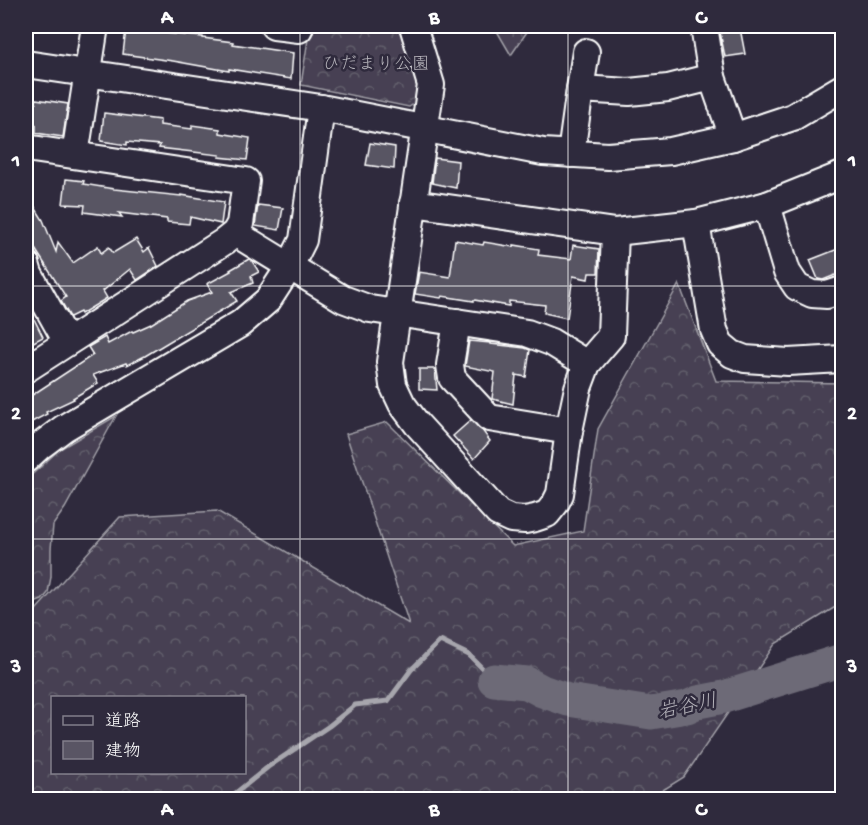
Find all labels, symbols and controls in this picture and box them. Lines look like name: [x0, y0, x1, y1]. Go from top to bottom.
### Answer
text: A: [160, 8, 175, 31]
text: B: [428, 8, 440, 31]
text: C: [695, 8, 709, 31]
park label: ひだまり公園: [322, 55, 430, 76]
text: 1: [11, 151, 20, 174]
text: 1: [847, 151, 856, 174]
text: 2: [11, 404, 21, 427]
text: 2: [847, 404, 857, 427]
text: 3: [10, 657, 21, 680]
text: 3: [846, 657, 857, 680]
water label: 岩谷川: [656, 690, 719, 726]
legend: [51, 696, 246, 774]
text: 道路: [105, 711, 141, 733]
text: 建物: [105, 741, 141, 763]
text: A: [160, 800, 175, 823]
text: B: [428, 800, 440, 823]
text: C: [695, 800, 709, 823]

